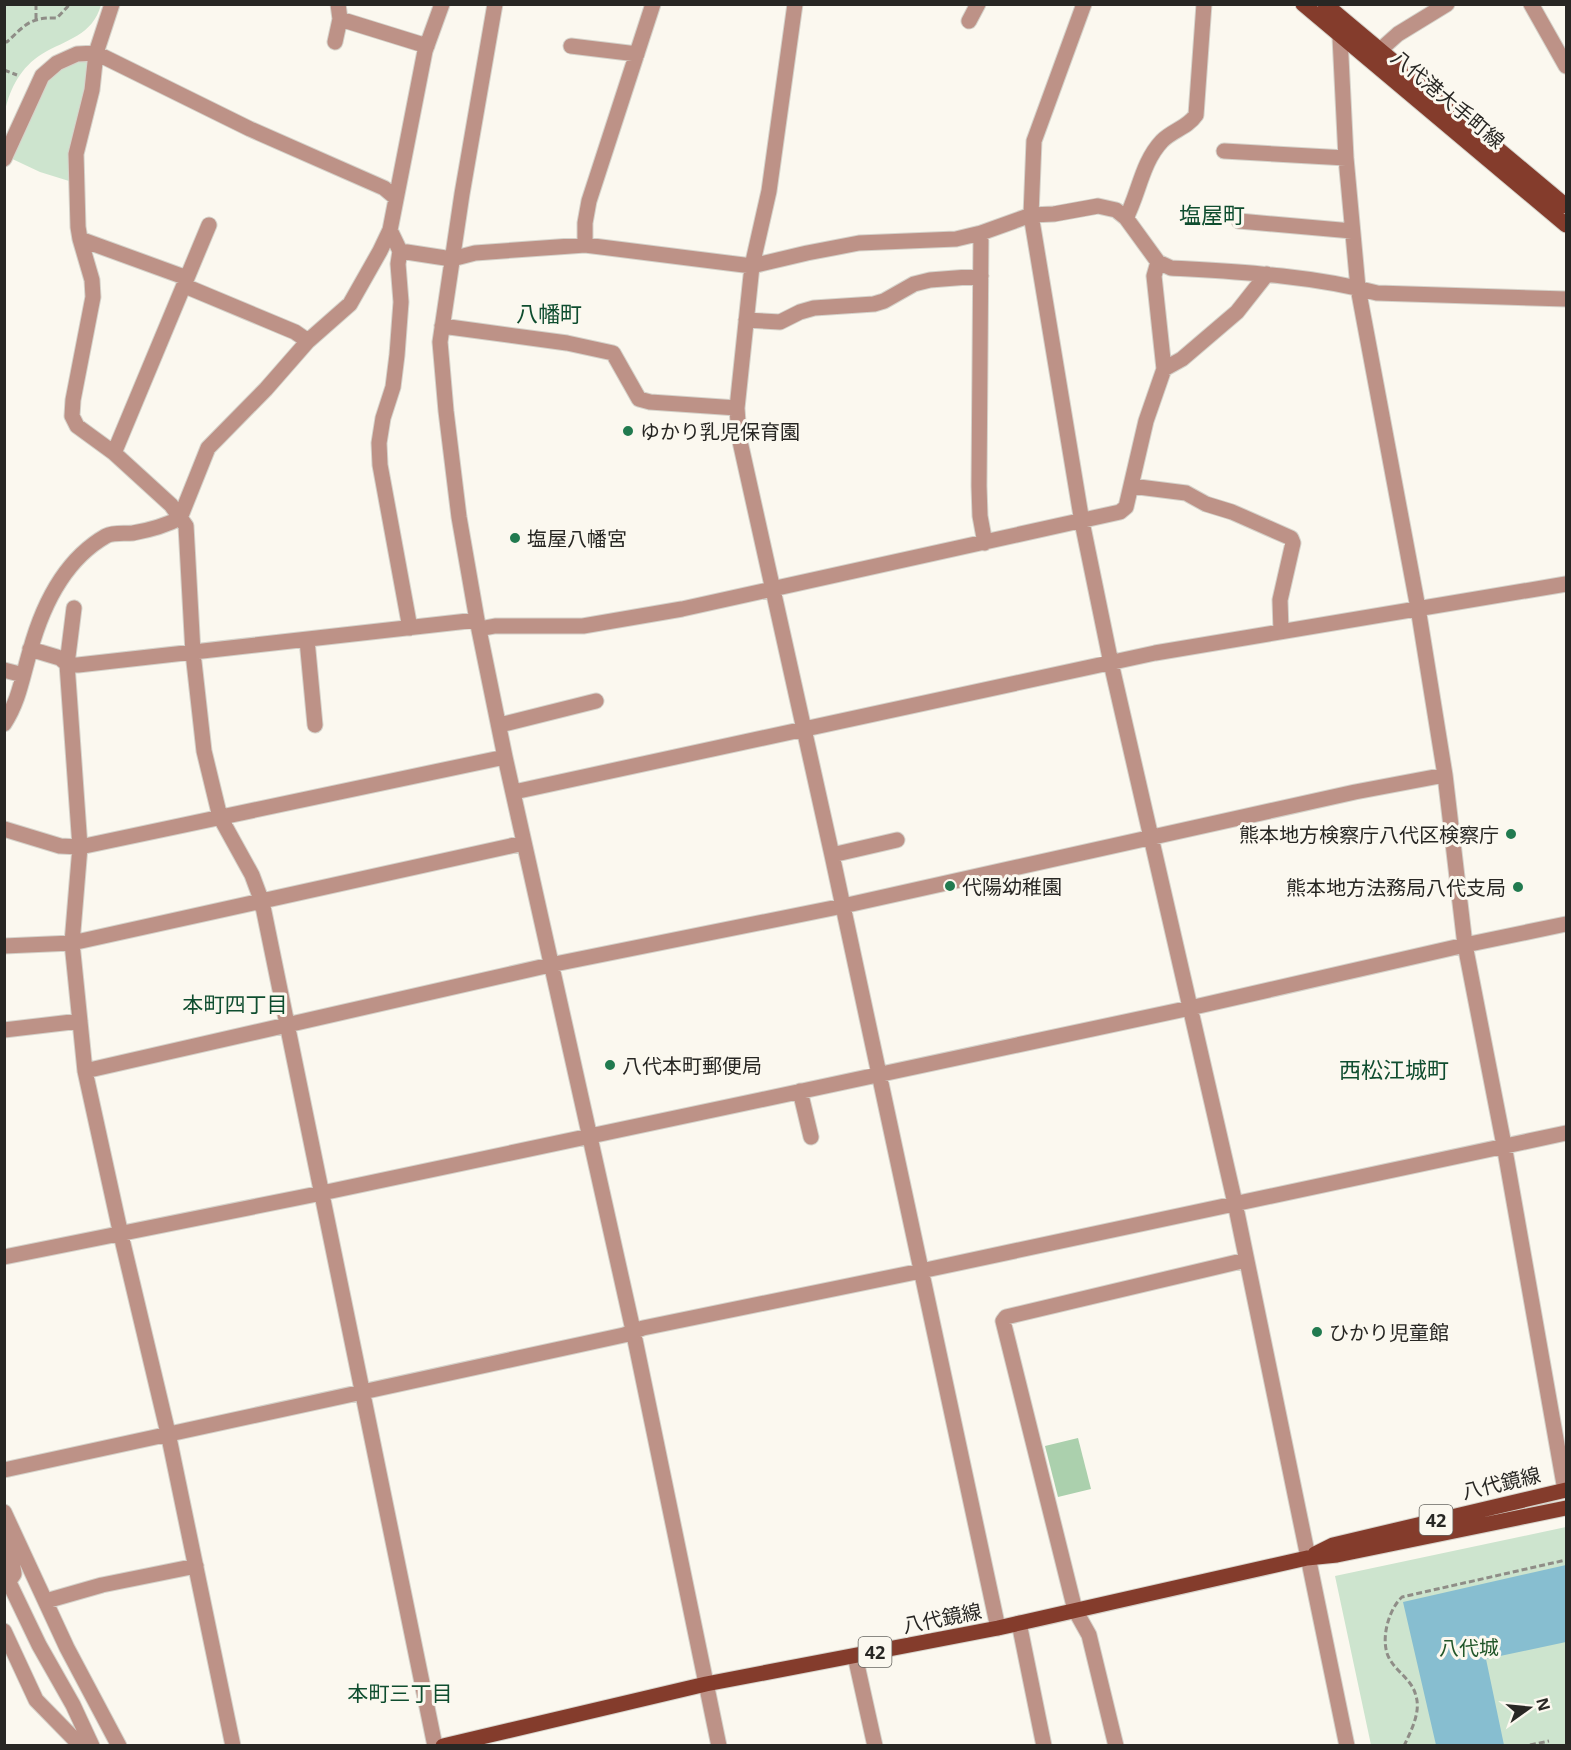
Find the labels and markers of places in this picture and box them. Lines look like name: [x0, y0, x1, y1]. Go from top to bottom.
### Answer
place label: ゆかり乳児保育園: [640, 418, 800, 445]
marker: ゆかり乳児保育園: [621, 424, 635, 438]
place label: 塩屋八幡宮: [527, 525, 627, 552]
marker: 塩屋八幡宮: [508, 531, 522, 545]
place label: 熊本地方検察庁八代区検察庁: [1239, 821, 1499, 848]
marker: 熊本地方検察庁八代区検察庁: [1504, 827, 1518, 841]
place label: 代陽幼稚園: [962, 873, 1062, 900]
place label: 熊本地方法務局八代支局: [1286, 874, 1506, 901]
marker: 代陽幼稚園: [943, 879, 957, 893]
marker: 熊本地方法務局八代支局: [1511, 880, 1525, 894]
place label: 八代本町郵便局: [622, 1052, 762, 1079]
marker: 八代本町郵便局: [603, 1058, 617, 1072]
place label: ひかり児童館: [1329, 1319, 1449, 1346]
marker: ひかり児童館: [1310, 1325, 1324, 1339]

